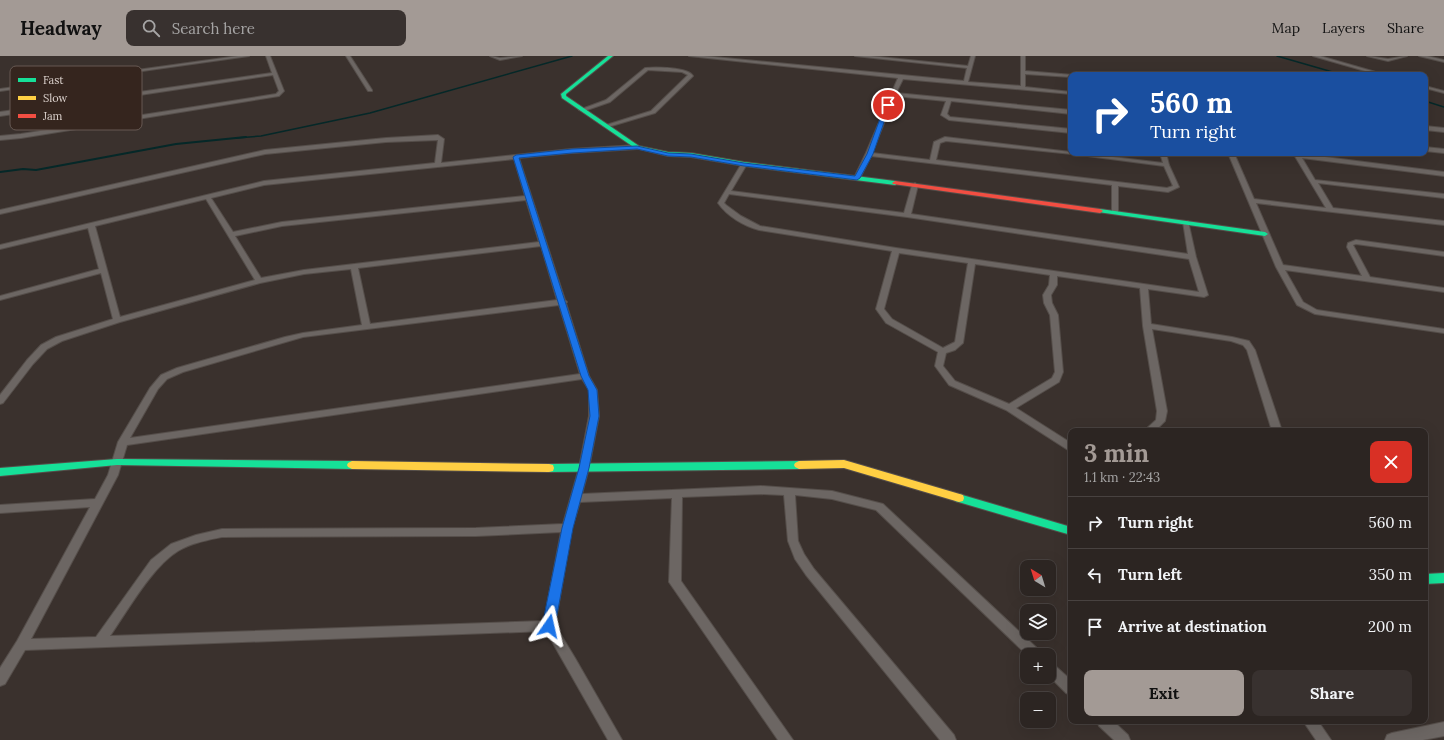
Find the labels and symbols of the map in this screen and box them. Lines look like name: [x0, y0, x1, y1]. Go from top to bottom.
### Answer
legend: [10, 66, 142, 130]
text: Fast: [43, 73, 64, 87]
pin: [871, 88, 905, 122]
text: Slow: [43, 91, 68, 105]
text: Jam: [42, 109, 63, 123]
north arrow: [1020, 560, 1056, 596]
position arrow: [528, 605, 570, 647]

